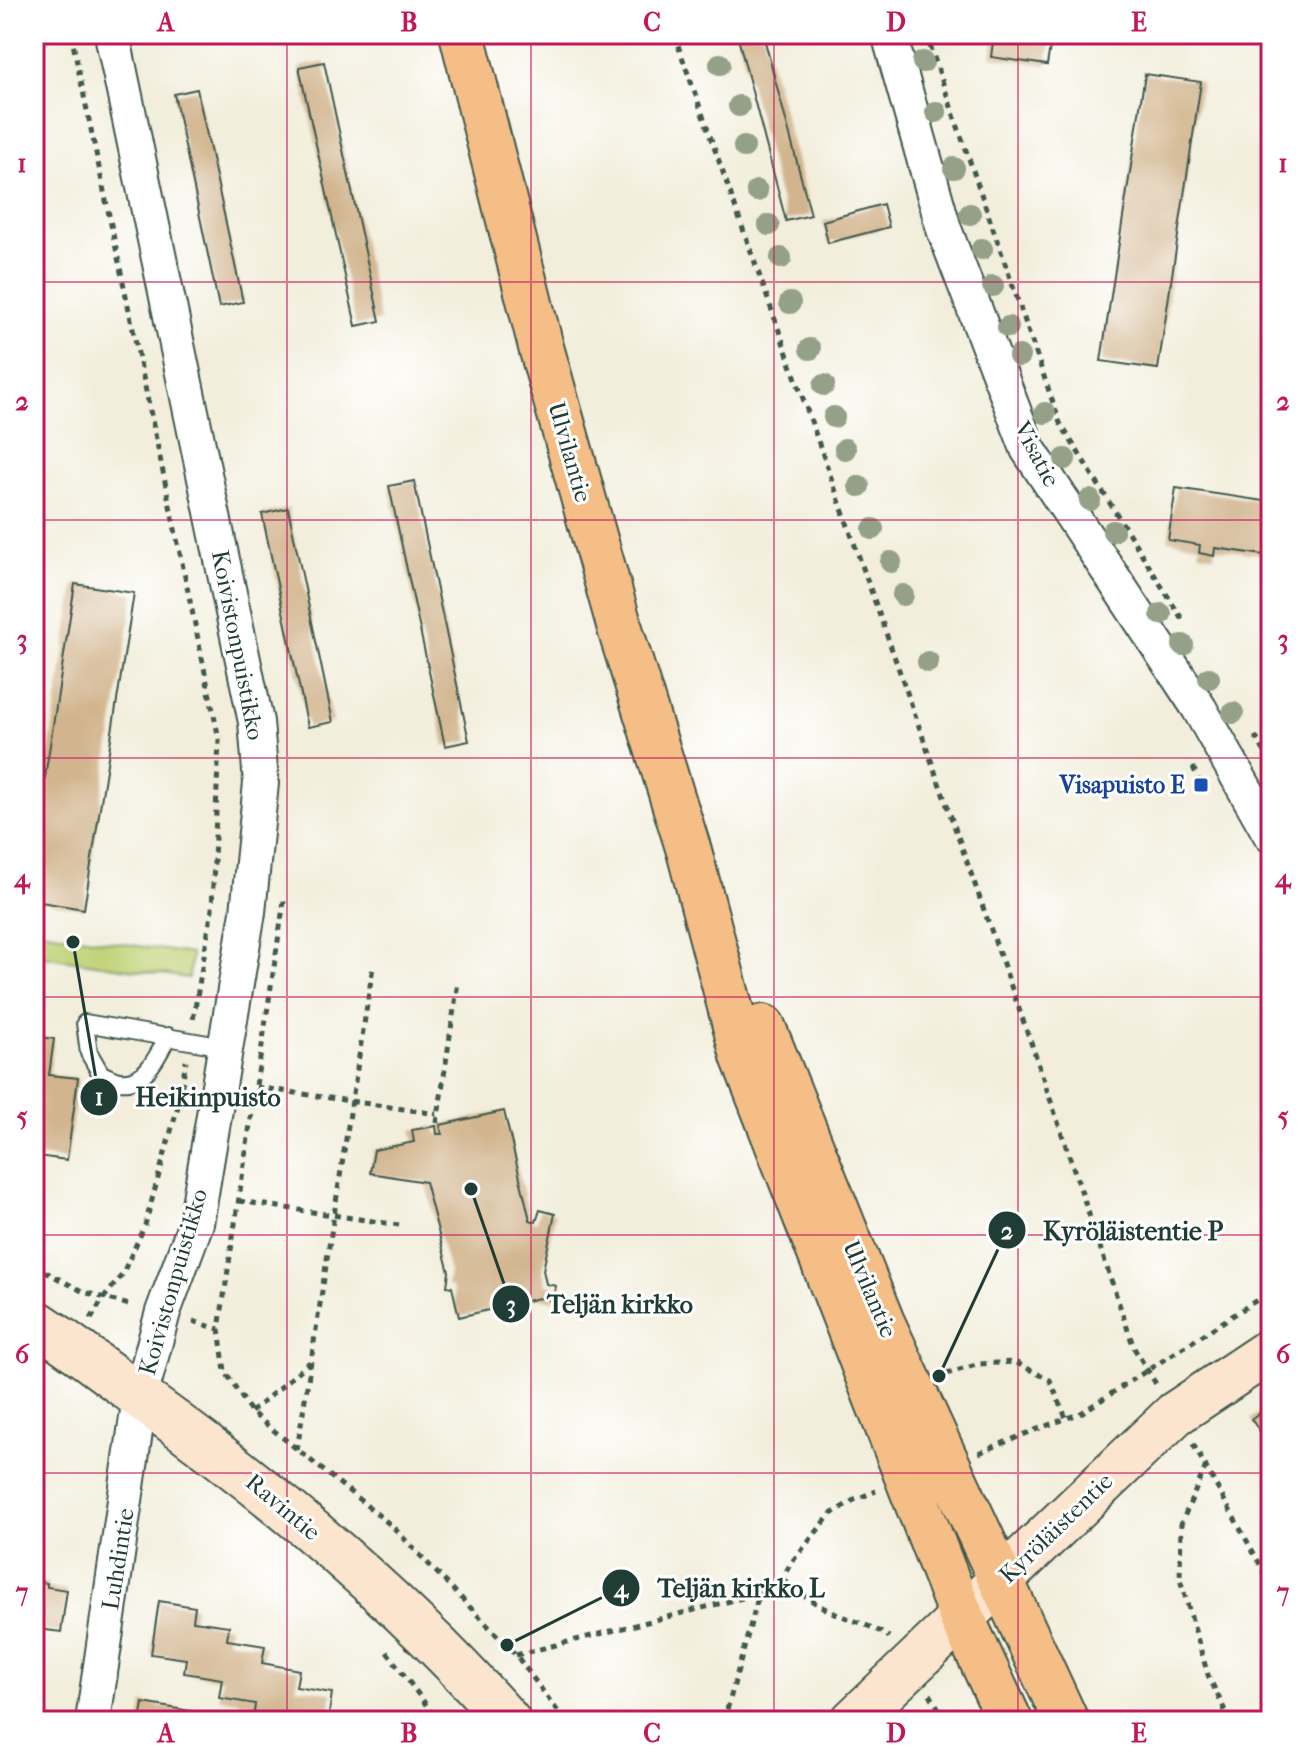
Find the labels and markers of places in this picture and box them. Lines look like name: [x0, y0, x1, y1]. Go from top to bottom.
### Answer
place label: Visapuisto E: [1058, 771, 1185, 799]
marker: Visapuisto E: [1192, 776, 1210, 794]
callout: Heikinpuisto: [79, 1072, 297, 1122]
callout: Kyröläistentie P: [987, 1205, 1239, 1255]
callout: Teljän kirkko: [491, 1279, 709, 1329]
callout: Teljän kirkko L: [601, 1563, 840, 1613]

